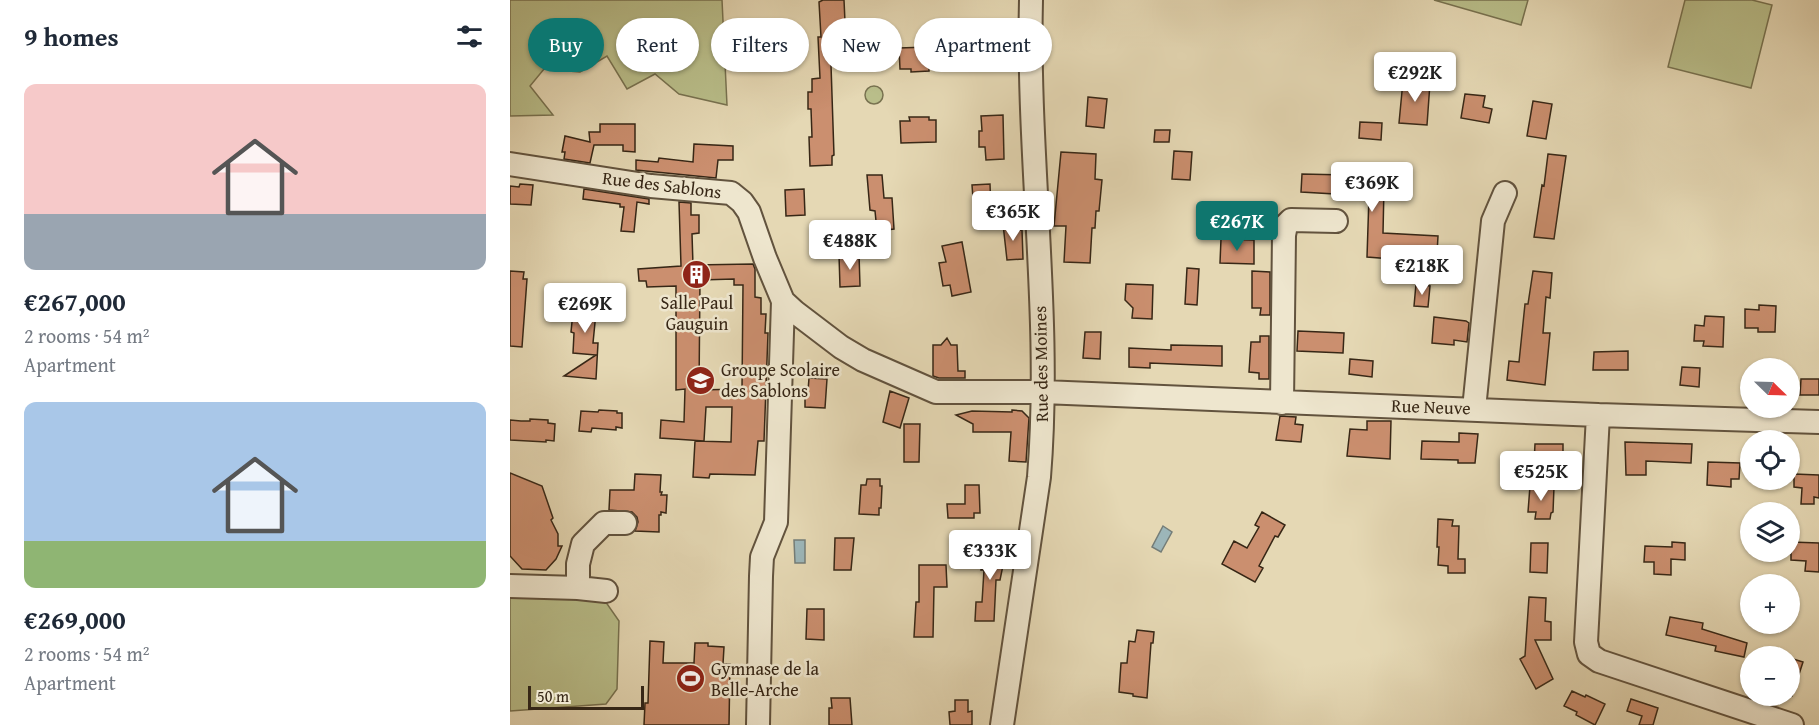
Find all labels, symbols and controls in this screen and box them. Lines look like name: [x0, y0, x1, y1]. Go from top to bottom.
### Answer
text: 9 homes: [24, 17, 119, 56]
chip: Buy: [528, 18, 604, 72]
chip: Rent: [616, 18, 699, 72]
chip: Filters: [711, 18, 809, 72]
chip: New: [821, 18, 902, 72]
chip: Apartment: [914, 18, 1052, 72]
icon: filters: [453, 20, 486, 53]
pin: €292K: [1373, 52, 1457, 103]
text: €292K: [1388, 57, 1442, 86]
icon: home: [201, 123, 309, 231]
pin: €369K: [1330, 162, 1414, 213]
street label: Rue des Sablons: [601, 164, 723, 205]
text: €369K: [1345, 167, 1399, 196]
pin: €365K: [971, 191, 1055, 242]
text: €365K: [986, 196, 1040, 225]
pin: €267K: [1195, 201, 1279, 252]
text: €267K: [1210, 206, 1264, 235]
pin: €488K: [808, 220, 892, 271]
text: €488K: [823, 225, 877, 254]
pin: €218K: [1380, 245, 1464, 296]
text: €218K: [1395, 250, 1449, 279]
building icon: Salle Paul Gauguin: [681, 258, 713, 290]
text: €267,000: [24, 282, 126, 321]
pin: €269K: [543, 283, 627, 334]
text: €269K: [558, 288, 612, 317]
place label: Salle Paul Gauguin: [661, 289, 733, 337]
street label: Rue des Moines: [1026, 306, 1055, 422]
text: 2 rooms · 54 m²: [24, 321, 150, 350]
text: Apartment: [24, 350, 116, 379]
place label: Groupe Scolaire des Sablons: [721, 356, 840, 404]
north arrow: [1740, 358, 1800, 418]
map controls: [1740, 358, 1800, 706]
school or university icon: Groupe Scolaire des Sablons: [684, 364, 716, 396]
street label: Rue Neuve: [1391, 392, 1471, 421]
button: locate: [1740, 430, 1800, 490]
icon: home: [201, 441, 309, 549]
pin: €525K: [1499, 451, 1583, 502]
text: €525K: [1514, 456, 1568, 485]
button: layers: [1740, 502, 1800, 562]
pin: €333K: [948, 530, 1032, 581]
text: €333K: [963, 535, 1017, 564]
button: +: [1740, 574, 1800, 634]
text: €269,000: [24, 600, 126, 639]
text: 2 rooms · 54 m²: [24, 639, 150, 668]
button: −: [1740, 646, 1800, 706]
place label: Gymnase de la Belle-Arche: [711, 655, 820, 703]
sports icon: Gymnase de la Belle-Arche: [674, 663, 706, 695]
text: Apartment: [24, 668, 116, 697]
scale bar: [528, 683, 644, 710]
text: 50 m: [537, 684, 569, 708]

